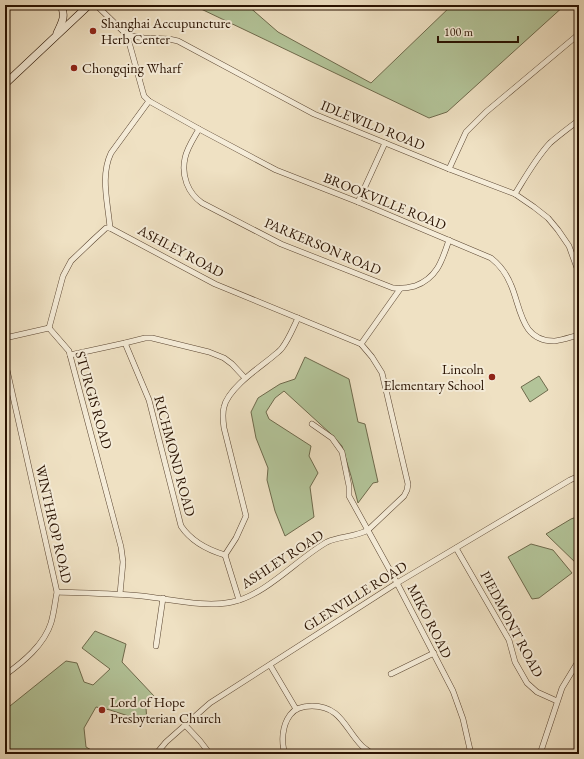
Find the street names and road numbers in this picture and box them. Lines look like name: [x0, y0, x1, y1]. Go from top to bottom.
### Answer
street label: IDLEWILD ROAD: [318, 96, 428, 154]
street label: BROOKVILLE ROAD: [321, 168, 449, 234]
street label: PARKERSON ROAD: [262, 213, 385, 279]
street label: ASHLEY ROAD: [134, 220, 228, 281]
street label: STURGIS ROAD: [71, 349, 117, 451]
street label: RICHMOND ROAD: [150, 394, 200, 519]
street label: WINTHROP ROAD: [32, 463, 76, 585]
street label: ASHLEY ROAD: [236, 525, 327, 593]
street label: GLENVILLE ROAD: [300, 557, 411, 635]
street label: PIEDMONT ROAD: [476, 568, 548, 681]
street label: MIKO ROAD: [404, 581, 457, 662]

